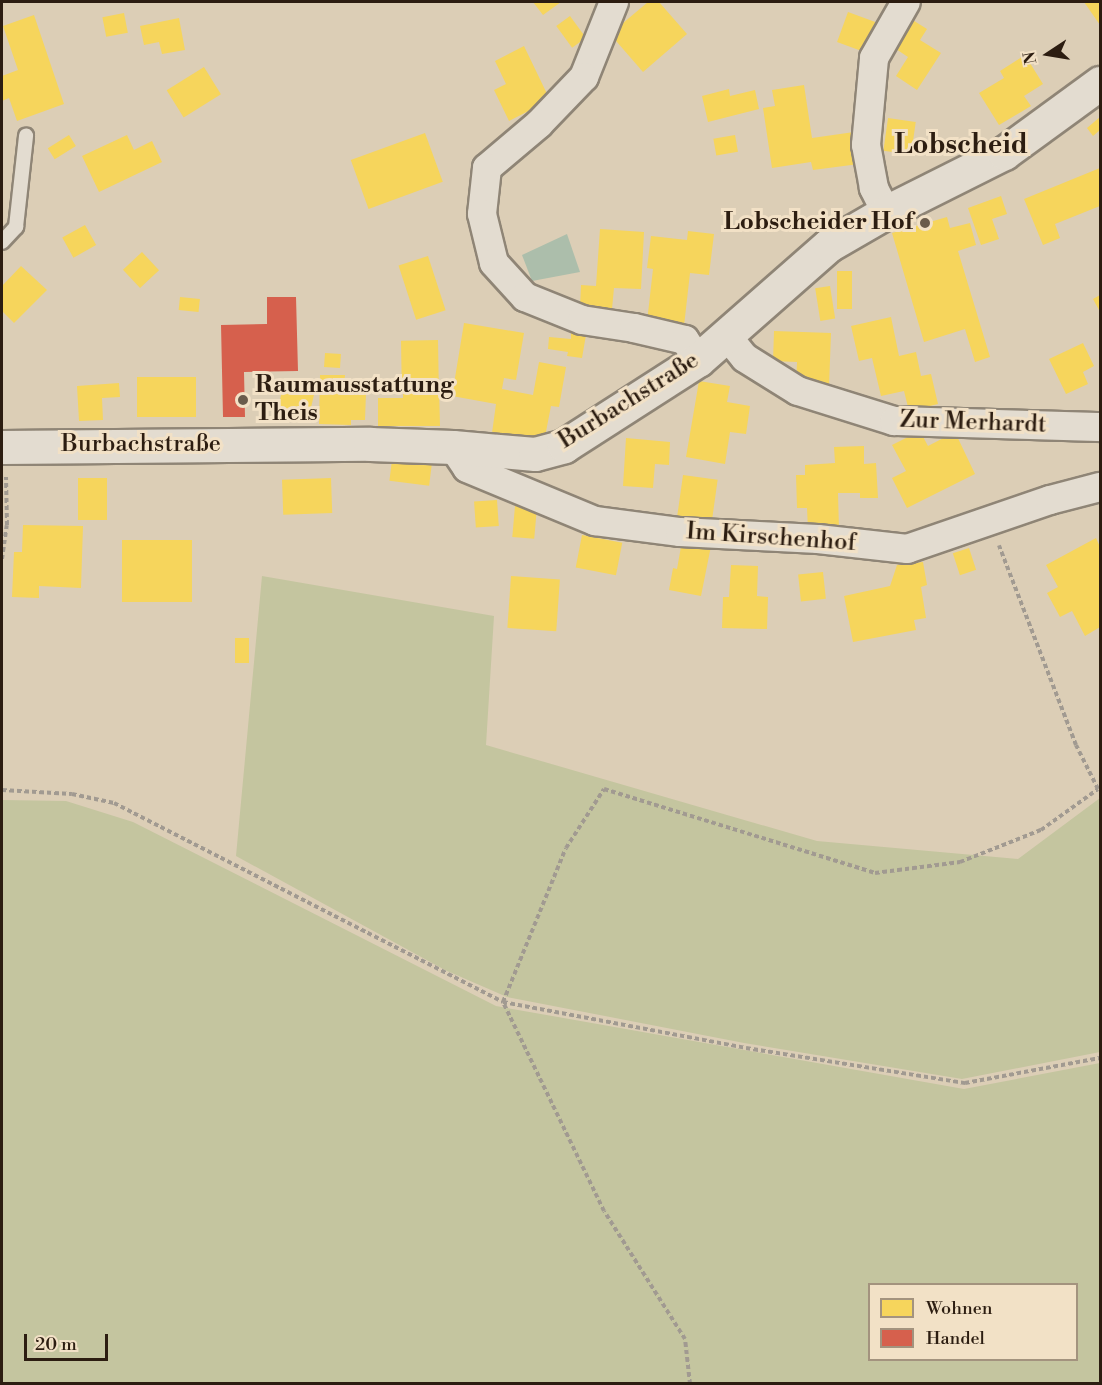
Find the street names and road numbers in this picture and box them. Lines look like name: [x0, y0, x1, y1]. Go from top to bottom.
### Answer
street label: Burbachstraße: [554, 346, 704, 456]
street label: Zur Merhardt: [899, 406, 1047, 440]
street label: Burbachstraße: [61, 431, 221, 459]
street label: Im Kirschenhof: [685, 518, 857, 558]

